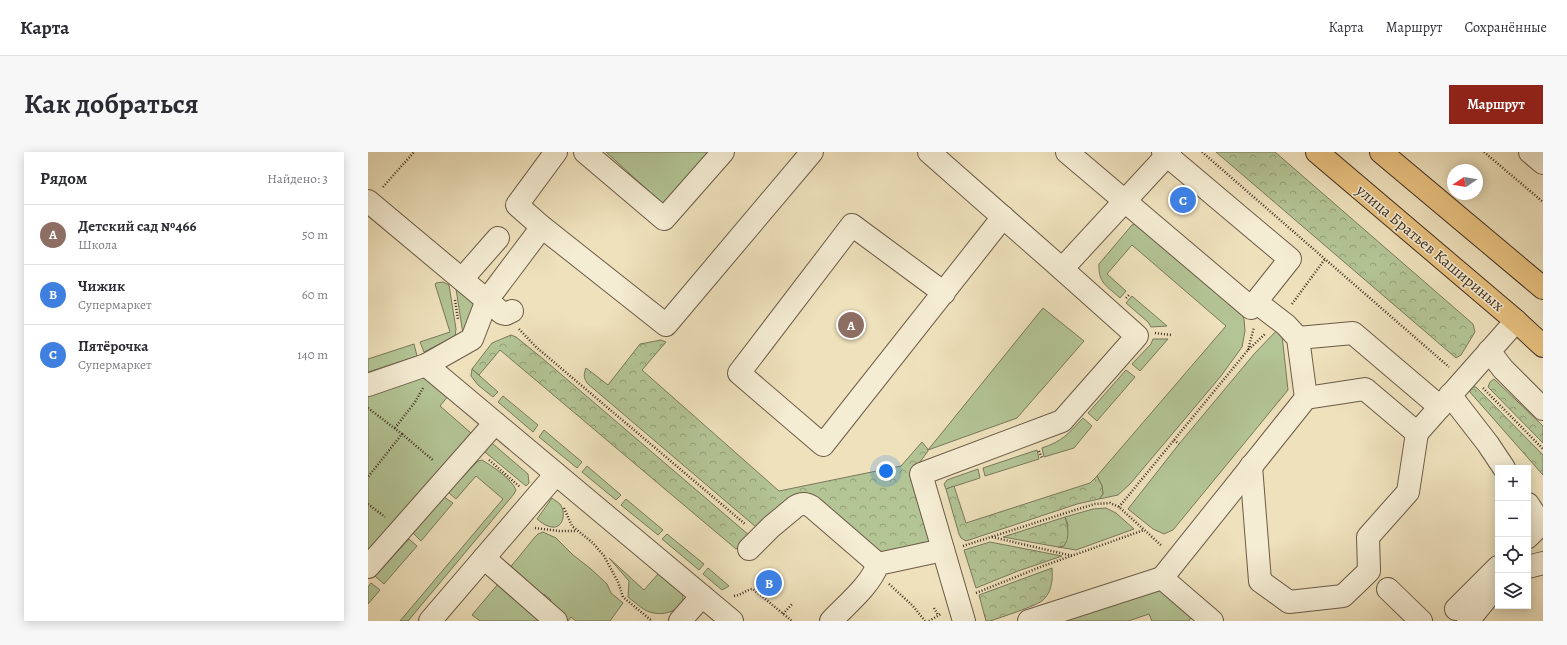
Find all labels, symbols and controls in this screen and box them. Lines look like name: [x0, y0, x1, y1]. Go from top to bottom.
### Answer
text: Карта: [20, 15, 69, 41]
text: Карта: [1329, 18, 1364, 37]
text: Маршрут: [1386, 18, 1442, 37]
text: Сохранённые: [1464, 18, 1547, 37]
text: Как добраться: [24, 85, 199, 123]
button: Маршрут: [1449, 85, 1543, 124]
north arrow: [1447, 164, 1483, 200]
text: Рядом: [40, 167, 87, 190]
text: Найдено: 3: [267, 170, 328, 187]
street label: улица Братьев Кашириных: [1351, 179, 1509, 317]
pin: C: [1170, 185, 1196, 215]
text: Детский сад №466: [78, 216, 197, 236]
text: A: [49, 226, 57, 243]
text: 50 m: [302, 226, 328, 243]
text: Школа: [78, 236, 117, 253]
text: Чижик: [78, 276, 125, 296]
text: B: [49, 286, 57, 303]
text: 60 m: [302, 286, 328, 303]
text: Супермаркет: [78, 296, 152, 313]
pin: A: [838, 310, 864, 340]
text: Пятёрочка: [78, 336, 148, 356]
text: C: [49, 346, 57, 363]
text: 140 m: [297, 346, 328, 363]
text: Супермаркет: [78, 356, 152, 373]
your location: [876, 461, 896, 481]
map controls: [1495, 465, 1531, 609]
button: +: [1495, 465, 1531, 501]
button: −: [1495, 501, 1531, 537]
button: locate: [1495, 537, 1531, 573]
pin: B: [756, 568, 782, 598]
button: layers: [1495, 573, 1531, 609]

